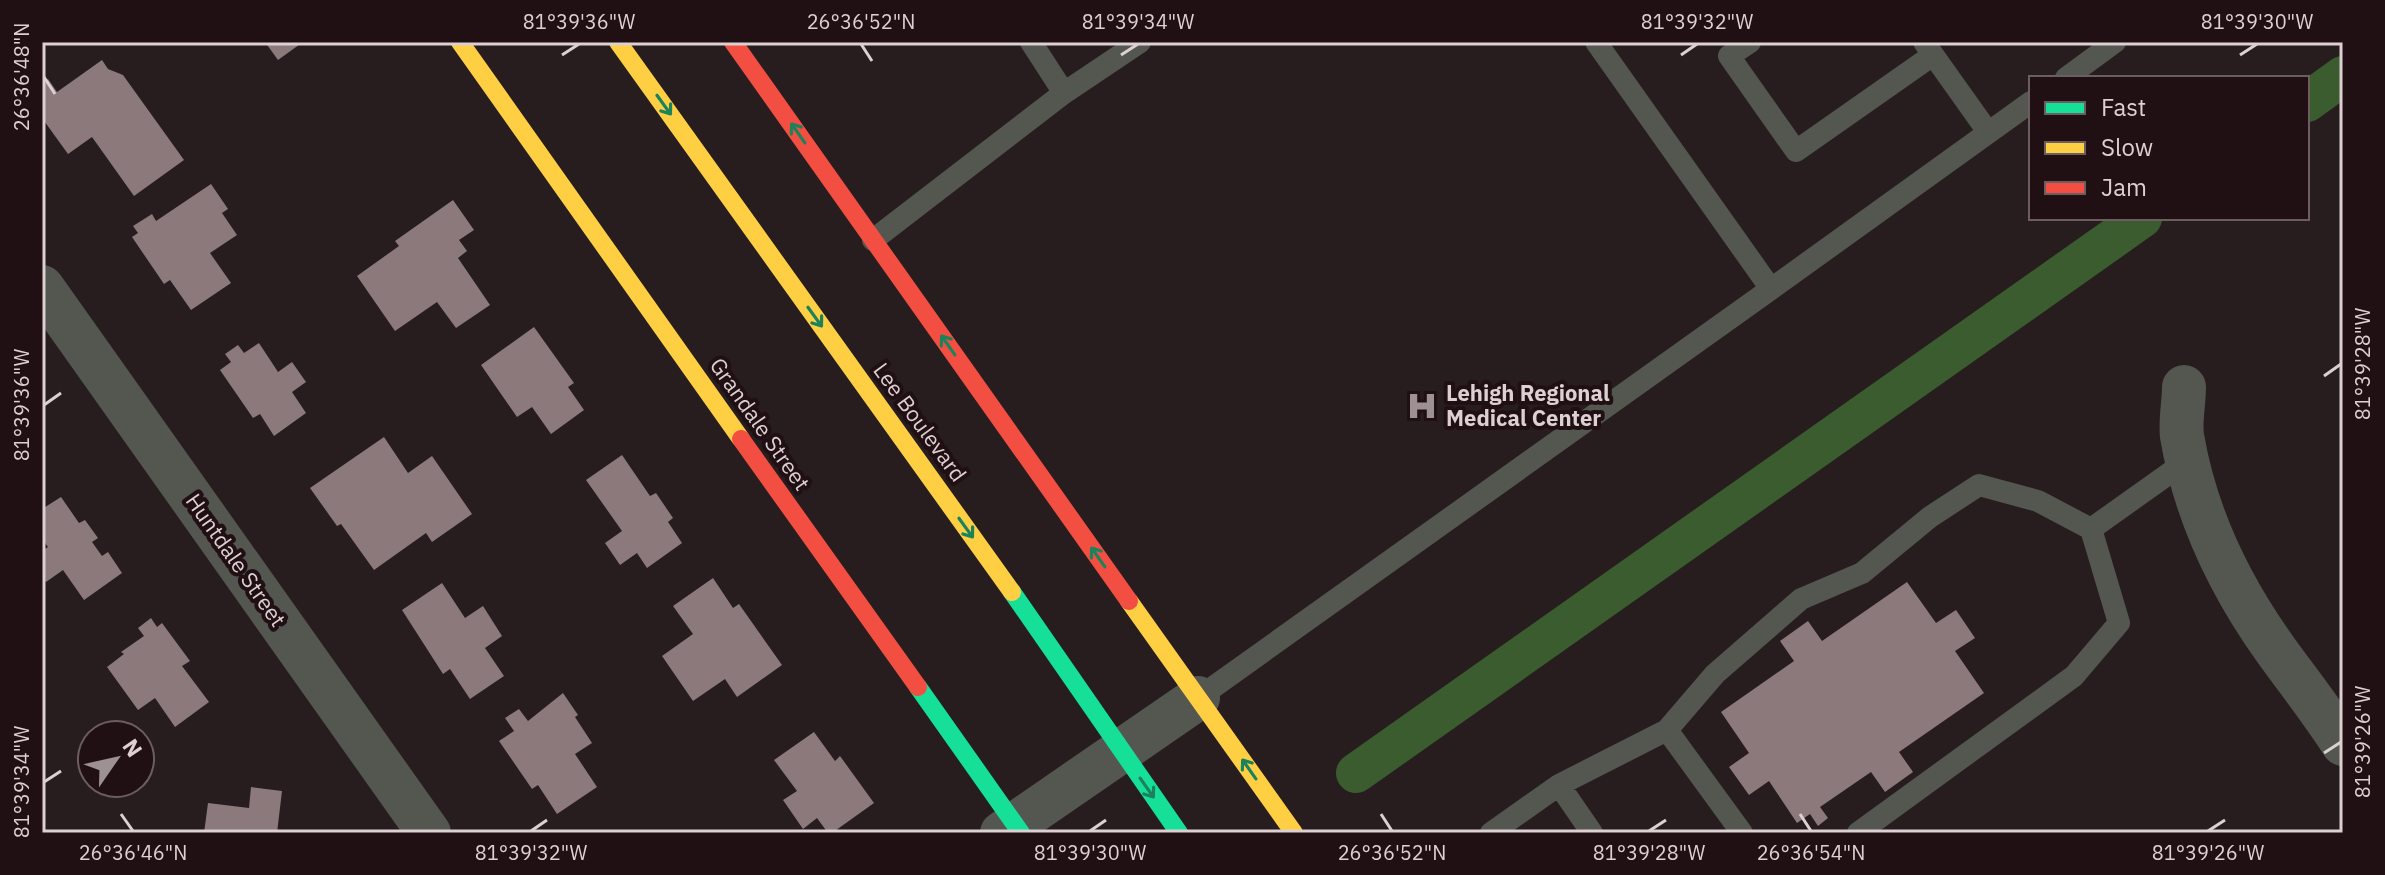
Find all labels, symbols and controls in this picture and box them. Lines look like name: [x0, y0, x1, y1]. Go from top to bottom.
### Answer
text: 81°39'36"W: [523, 8, 636, 35]
text: 26°36'52"N: [807, 8, 915, 35]
text: 81°39'34"W: [1082, 8, 1195, 35]
text: 81°39'32"W: [1641, 8, 1754, 35]
text: 81°39'30"W: [2201, 8, 2314, 35]
text: 26°36'48"N: [8, 23, 35, 131]
legend: [2029, 76, 2309, 220]
text: Fast: [2101, 91, 2146, 123]
one-way arrow: [655, 94, 672, 116]
one-way arrow: [790, 123, 806, 145]
text: Slow: [2101, 131, 2153, 163]
text: Jam: [2101, 171, 2147, 203]
one-way arrow: [807, 305, 823, 327]
text: 81°39'28"W: [2349, 307, 2376, 420]
one-way arrow: [940, 335, 956, 357]
text: 81°39'36"W: [8, 348, 35, 461]
street label: Grandale Street: [704, 352, 817, 496]
street label: Lee Boulevard: [867, 356, 973, 487]
place label: Lehigh Regional Medical Center: [1446, 378, 1610, 432]
hospital icon: Lehigh Regional Medical Center: [1405, 389, 1439, 423]
street label: Huntdale Street: [180, 487, 293, 632]
one-way arrow: [958, 517, 975, 538]
one-way arrow: [1090, 547, 1106, 569]
text: 81°39'26"W: [2349, 685, 2376, 798]
north arrow: [76, 719, 156, 799]
text: 81°39'34"W: [8, 725, 35, 838]
text: N: [117, 733, 149, 762]
one-way arrow: [1241, 759, 1257, 781]
one-way arrow: [1139, 776, 1155, 798]
text: 26°36'46"N: [79, 839, 187, 866]
text: 81°39'32"W: [475, 839, 588, 866]
text: 81°39'30"W: [1034, 839, 1147, 866]
text: 26°36'52"N: [1338, 839, 1446, 866]
text: 81°39'28"W: [1593, 839, 1706, 866]
text: 26°36'54"N: [1757, 839, 1865, 866]
text: 81°39'26"W: [2152, 839, 2265, 866]

